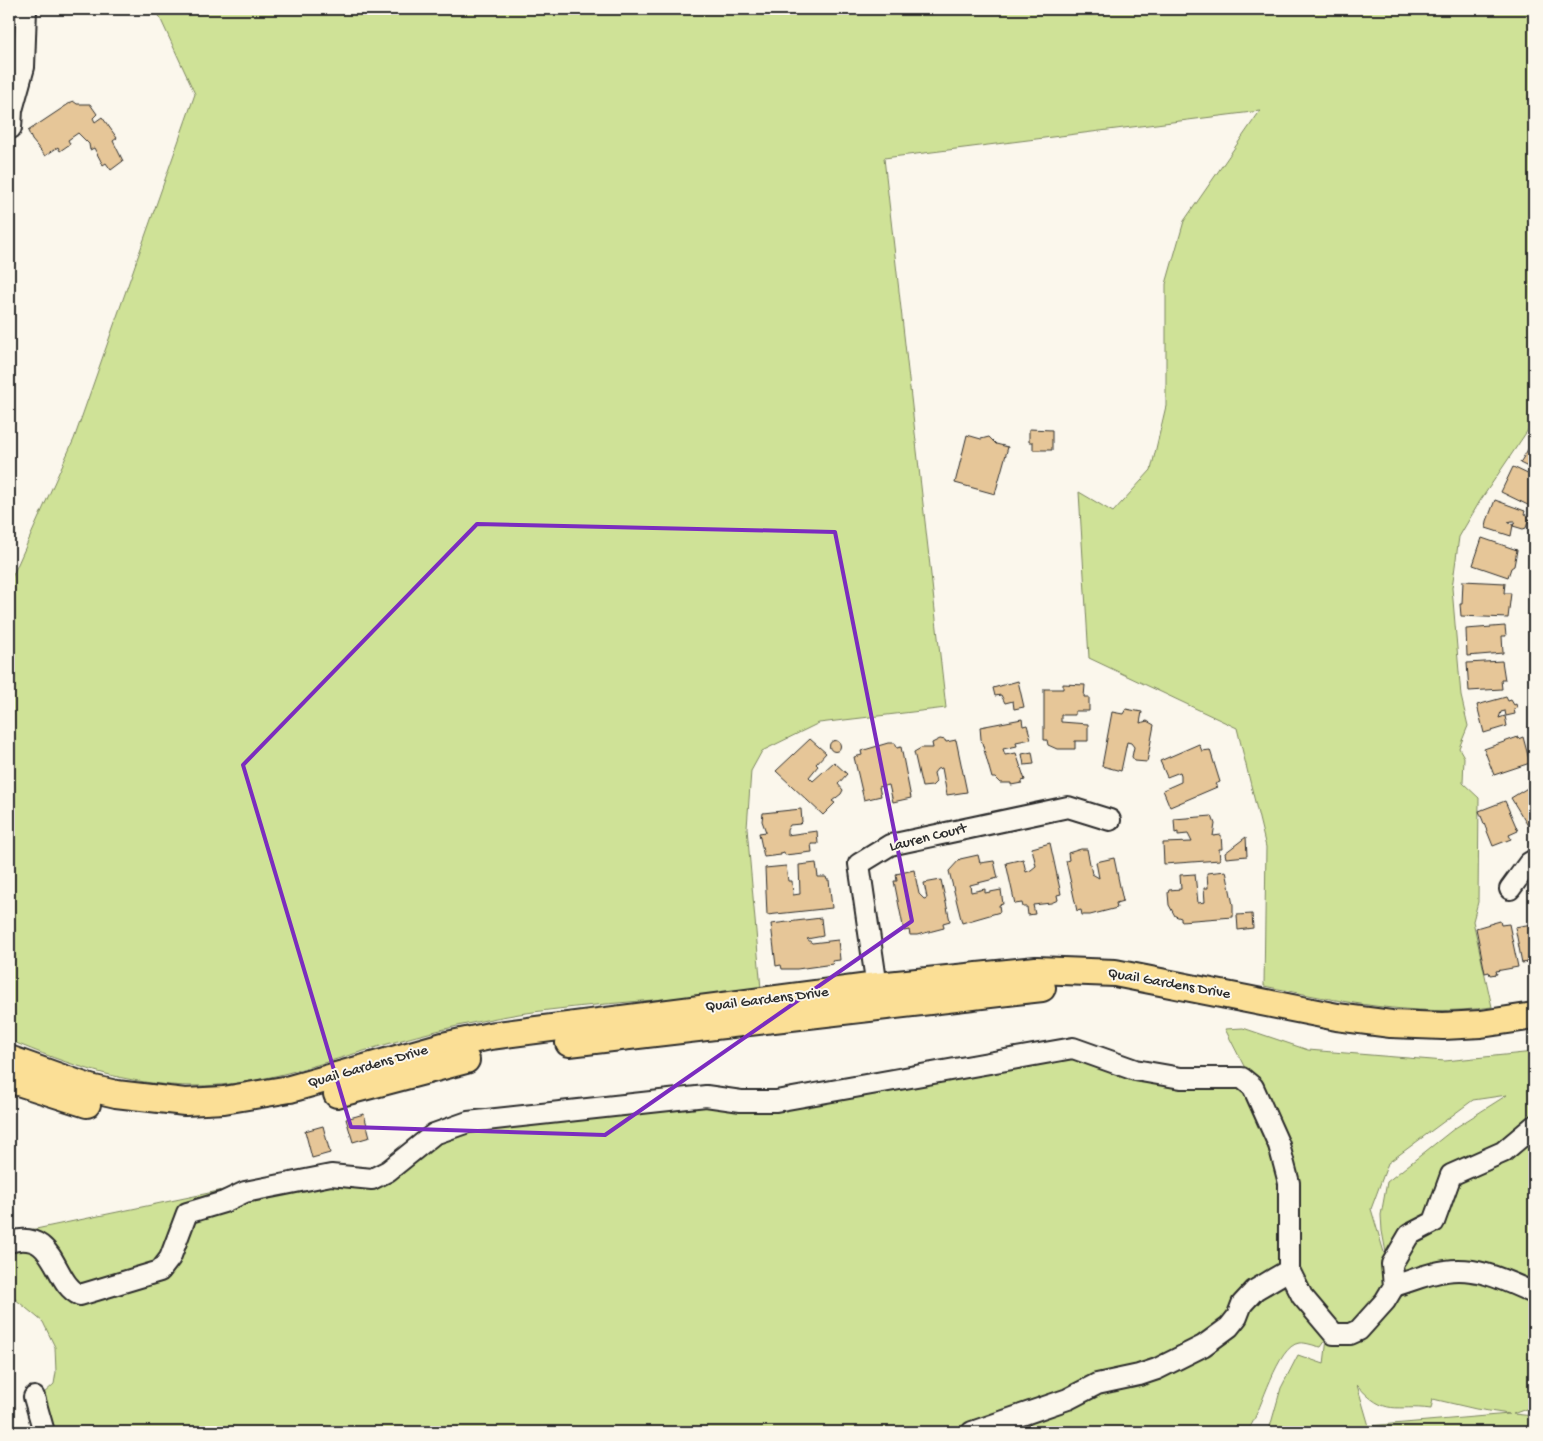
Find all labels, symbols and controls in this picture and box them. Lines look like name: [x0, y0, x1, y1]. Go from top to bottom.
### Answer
street label: Lauren Court: [888, 819, 970, 856]
street label: Quail Gardens Drive: [1106, 964, 1232, 1004]
street label: Quail Gardens Drive: [704, 983, 830, 1016]
street label: Quail Gardens Drive: [306, 1041, 430, 1093]

